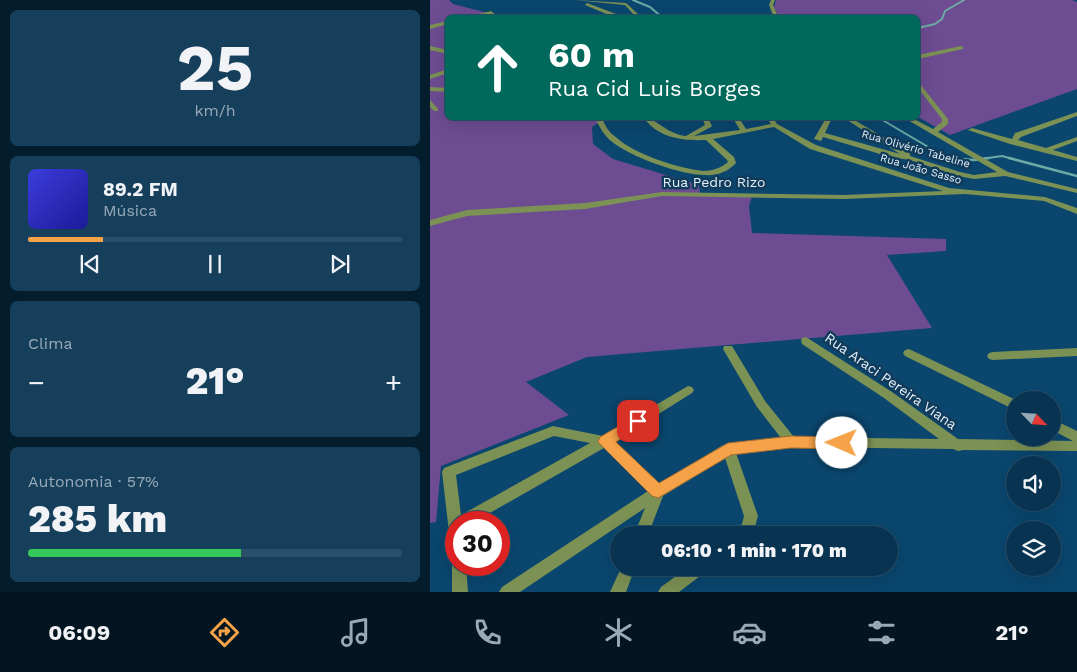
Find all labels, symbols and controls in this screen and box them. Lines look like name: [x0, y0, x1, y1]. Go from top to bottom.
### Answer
text: 25: [177, 30, 253, 106]
text: 60 m: [548, 34, 635, 76]
icon: ahead: [465, 35, 530, 100]
text: Rua Cid Luis Borges: [548, 76, 761, 101]
text: km/h: [194, 101, 236, 120]
street label: Rua Olivério Tabeline: [860, 127, 972, 171]
street label: Rua João Sasso: [879, 151, 963, 187]
street label: Rua Pedro Rizo: [663, 174, 765, 190]
text: 89.2 FM: [103, 178, 178, 201]
text: Música: [103, 201, 157, 220]
icon: previous: [76, 250, 104, 278]
icon: pause: [201, 250, 229, 278]
icon: next: [326, 250, 354, 278]
street label: Rua Araci Pereira Viana: [822, 329, 960, 433]
text: Clima: [28, 334, 72, 353]
text: 21°: [185, 359, 245, 403]
text: −: [28, 366, 45, 399]
text: +: [385, 366, 402, 399]
north arrow: [1006, 391, 1061, 446]
map controls: [1006, 391, 1061, 576]
pin: [617, 400, 659, 442]
icon: arrive: [624, 407, 652, 435]
position arrow: [815, 416, 867, 468]
button: sound: [1006, 456, 1061, 511]
text: Autonomia · 57%: [28, 472, 159, 491]
text: 285 km: [28, 497, 167, 541]
speed limit sign: 30: [445, 511, 510, 576]
button: layers: [1006, 521, 1061, 576]
text: 06:10 · 1 min · 170 m: [661, 539, 847, 562]
icon: directions: [207, 615, 242, 650]
icon: music: [338, 615, 373, 650]
icon: phone: [470, 615, 505, 650]
icon: climate: [601, 615, 636, 650]
icon: car: [732, 615, 767, 650]
icon: filters: [864, 615, 899, 650]
text: 06:09: [48, 620, 110, 645]
text: 21°: [995, 620, 1029, 645]

